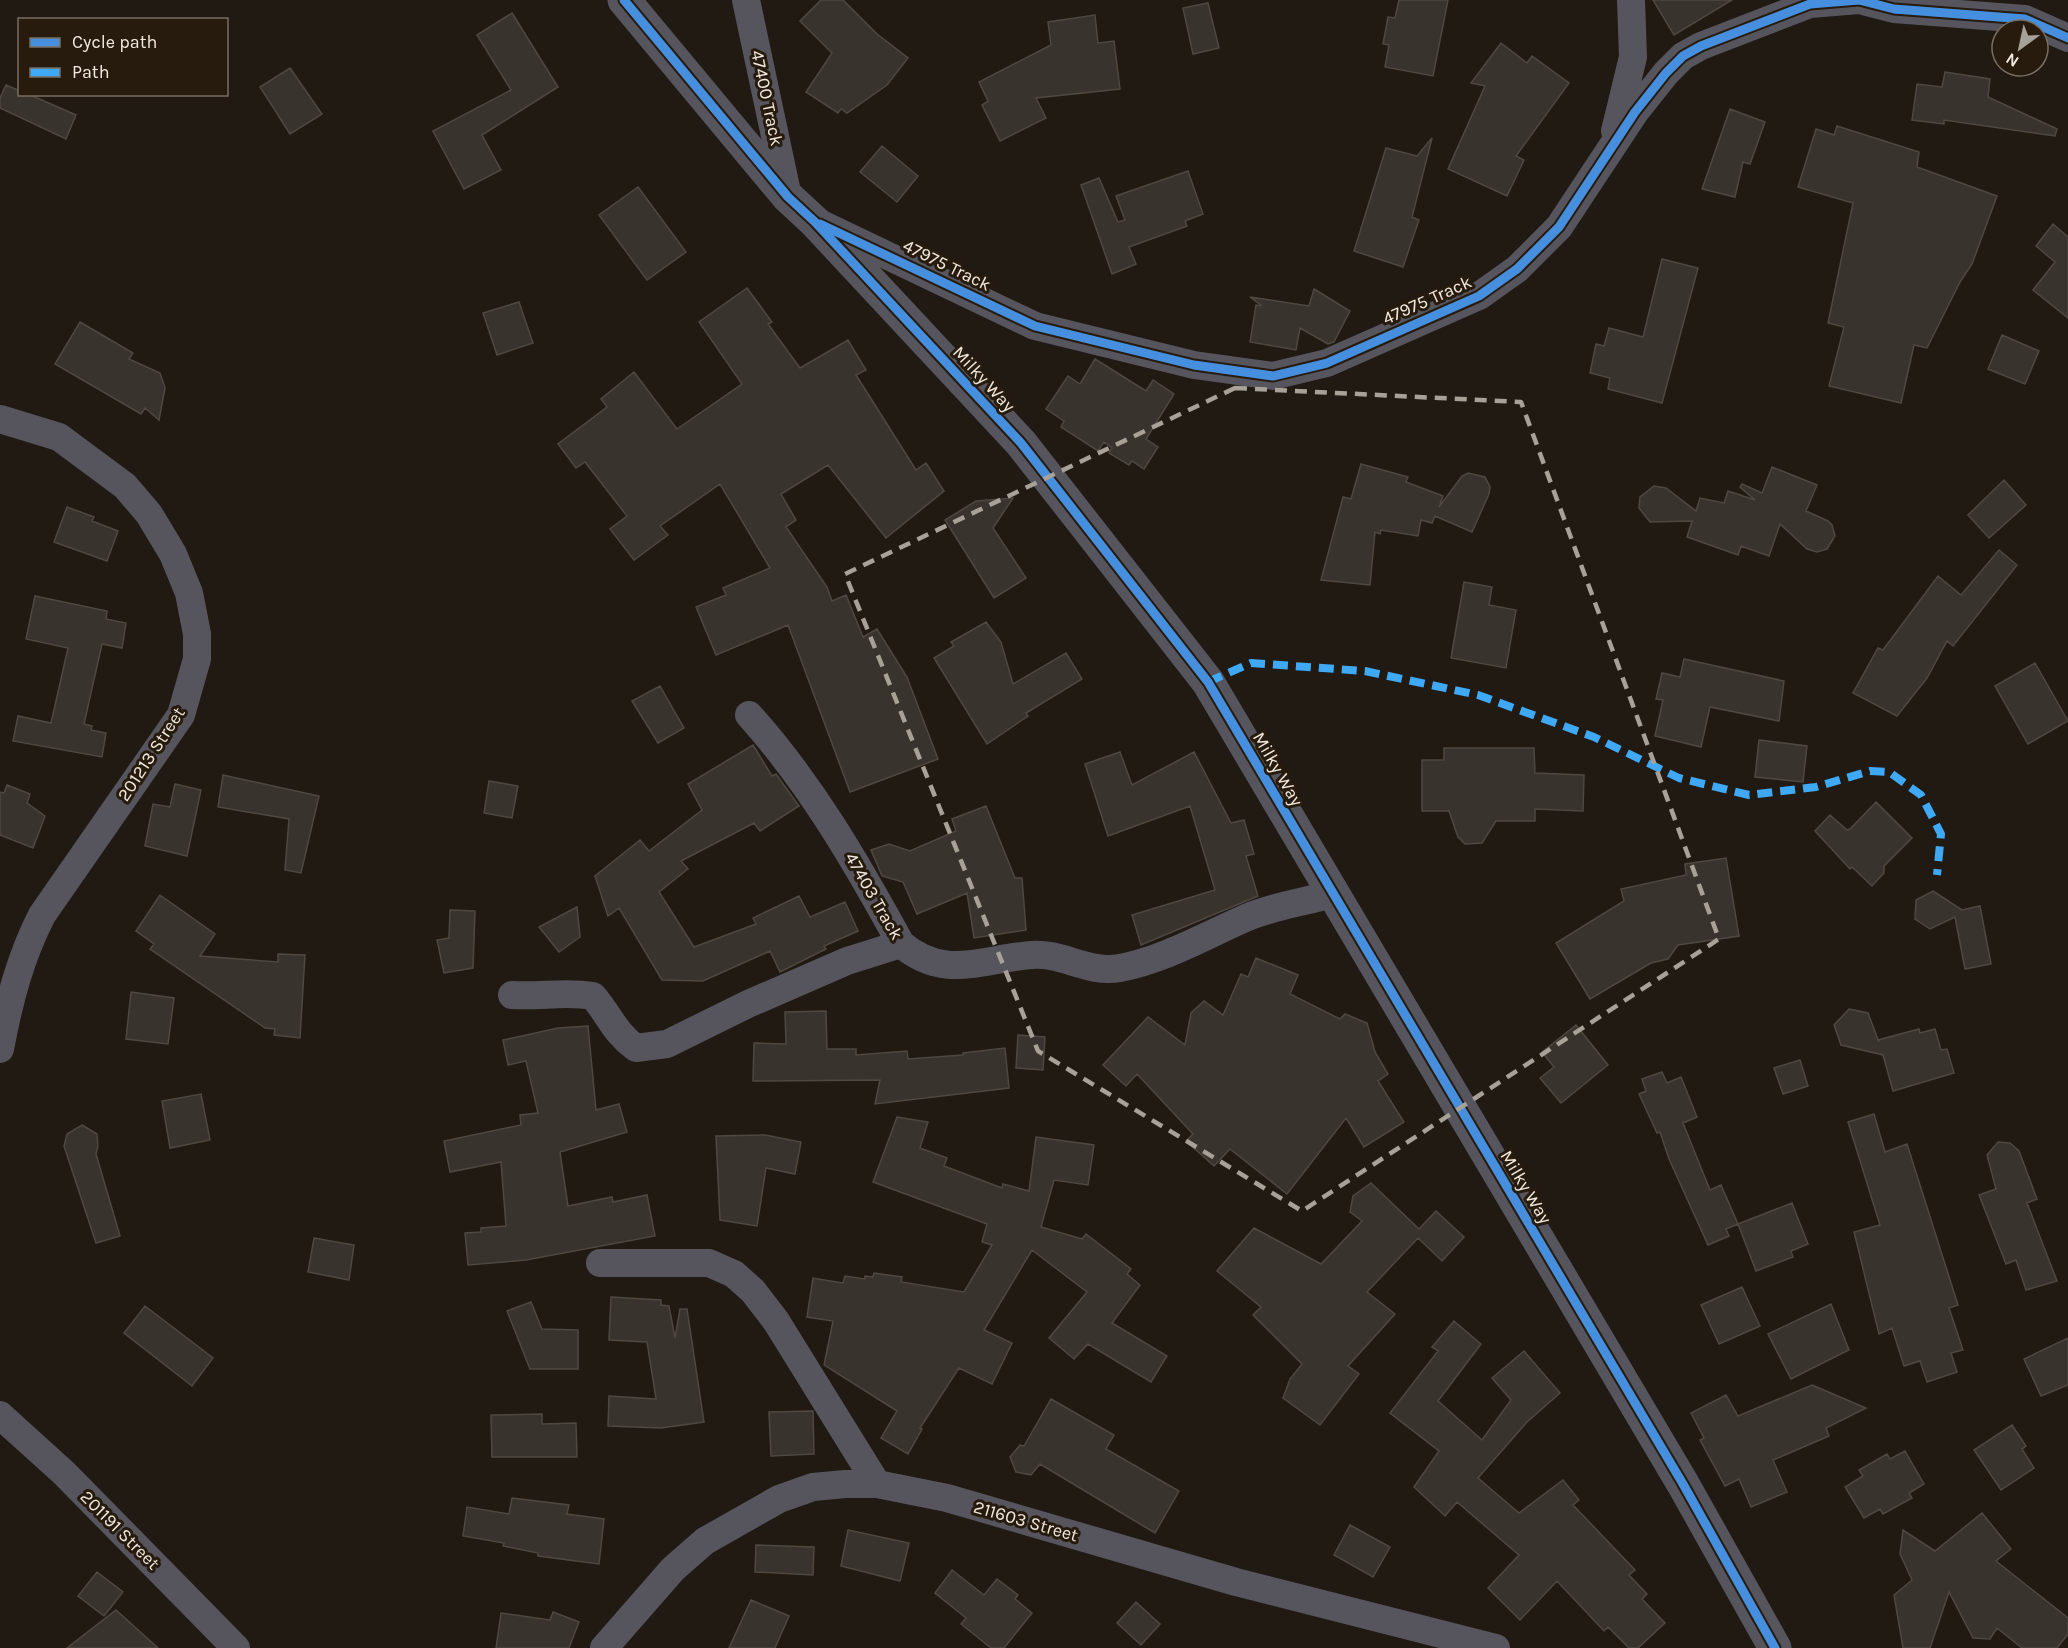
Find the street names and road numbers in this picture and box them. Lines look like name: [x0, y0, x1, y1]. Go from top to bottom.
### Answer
street label: 47400 Track: [746, 48, 788, 148]
street label: 47975 Track: [899, 234, 995, 296]
street label: 47975 Track: [1379, 271, 1475, 329]
street label: Milky Way: [948, 342, 1020, 417]
street label: 201213 Street: [112, 703, 190, 805]
street label: Milky Way: [1248, 728, 1308, 811]
street label: 47403 Track: [840, 848, 908, 944]
street label: Milky Way: [1495, 1146, 1557, 1228]
street label: 201191 Street: [76, 1486, 164, 1574]
street label: 211603 Street: [971, 1496, 1081, 1546]

